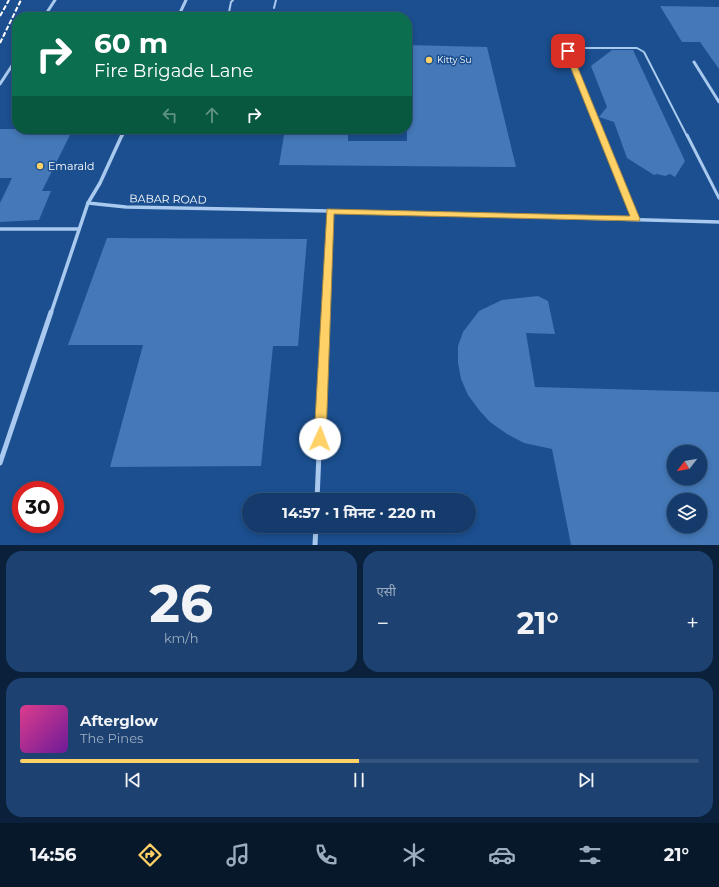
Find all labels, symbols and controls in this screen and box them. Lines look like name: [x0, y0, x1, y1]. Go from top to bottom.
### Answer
text: 60 m: [94, 26, 168, 60]
icon: right: [28, 28, 80, 80]
pin: [551, 34, 585, 68]
icon: arrive: [557, 40, 579, 62]
place label: Kitty Su: [437, 54, 471, 65]
marker: Kitty Su: [424, 55, 434, 65]
text: Fire Brigade Lane: [94, 60, 253, 82]
icon: left: [159, 104, 181, 126]
icon: ahead: [201, 104, 223, 126]
icon: right: [243, 104, 265, 126]
place label: Emarald: [48, 159, 94, 173]
marker: Emarald: [35, 161, 45, 171]
street label: BABAR ROAD: [129, 191, 207, 207]
position arrow: [299, 418, 341, 460]
north arrow: [667, 445, 707, 485]
map controls: [667, 445, 707, 533]
speed limit sign: 30: [12, 481, 64, 533]
button: layers: [667, 493, 707, 533]
text: 14:57 · 1 मिनट · 220 m: [282, 503, 436, 522]
text: 26: [149, 572, 213, 635]
text: एसी: [377, 583, 396, 599]
text: 21°: [517, 605, 559, 642]
text: −: [377, 610, 389, 637]
text: +: [686, 610, 699, 637]
text: km/h: [164, 630, 199, 646]
text: Afterglow: [80, 711, 158, 730]
text: The Pines: [80, 730, 143, 746]
icon: previous: [122, 769, 144, 791]
icon: pause: [348, 769, 370, 791]
icon: next: [575, 769, 597, 791]
icon: directions: [136, 841, 164, 869]
icon: music: [224, 841, 252, 869]
icon: phone: [312, 841, 340, 869]
icon: climate: [400, 841, 428, 869]
icon: car: [488, 841, 516, 869]
icon: filters: [576, 841, 604, 869]
text: 14:56: [30, 844, 76, 866]
text: 21°: [664, 844, 689, 866]

